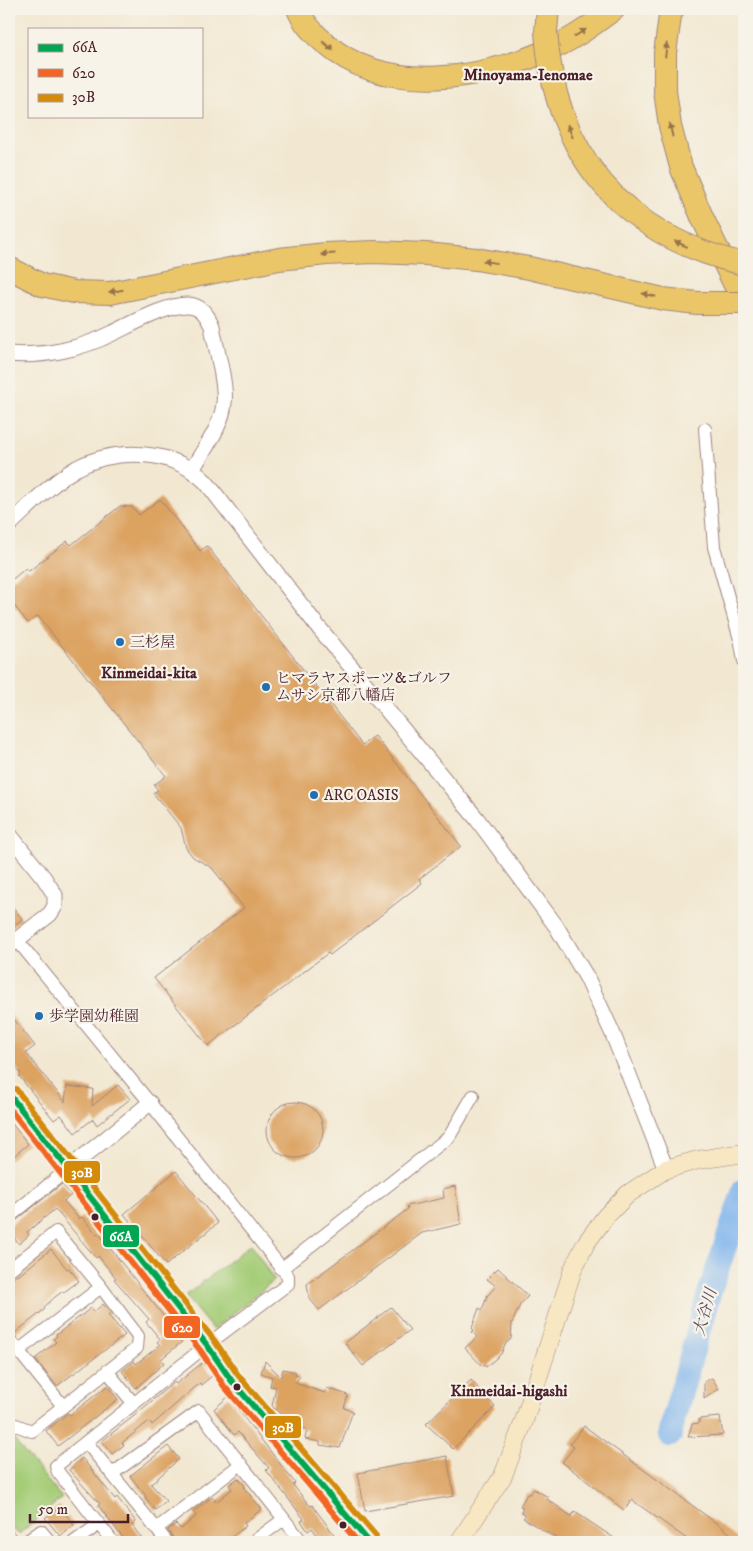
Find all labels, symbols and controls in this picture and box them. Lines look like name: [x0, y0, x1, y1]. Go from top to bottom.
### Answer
legend: [28, 28, 202, 118]
one-way arrow: [573, 28, 587, 37]
text: 66A: [72, 38, 98, 57]
one-way arrow: [322, 41, 335, 52]
one-way arrow: [662, 41, 670, 57]
text: 620: [72, 64, 95, 83]
district label: Minoyama-Ienomae: [463, 65, 593, 85]
text: 30B: [72, 88, 95, 107]
one-way arrow: [667, 122, 675, 137]
one-way arrow: [565, 123, 573, 138]
one-way arrow: [674, 239, 688, 247]
one-way arrow: [320, 250, 336, 258]
one-way arrow: [482, 257, 498, 265]
one-way arrow: [107, 288, 123, 296]
one-way arrow: [642, 291, 657, 299]
place label: 三杉屋: [130, 633, 175, 652]
marker: 三杉屋: [114, 636, 126, 648]
district label: Kinmeidai-kita: [101, 663, 198, 683]
place label: ヒマラヤスポーツ&ゴルフ ムサシ京都八幡店: [276, 669, 452, 705]
marker: ヒマラヤスポーツ&ゴルフ ムサシ京都八幡店: [260, 681, 272, 693]
place label: ARC OASIS: [324, 786, 399, 805]
marker: ARC OASIS: [308, 789, 320, 801]
place label: 歩学園幼稚園: [49, 1007, 139, 1026]
marker: 歩学園幼稚園: [33, 1010, 45, 1022]
line badge: 30B: [63, 1160, 101, 1184]
text: 30B: [71, 1164, 93, 1182]
unlabelled marker: [90, 1212, 100, 1222]
line badge: 66A: [102, 1224, 140, 1248]
text: 66A: [109, 1228, 134, 1246]
water label: 大谷川: [689, 1284, 722, 1338]
line badge: 620: [163, 1315, 201, 1339]
text: 620: [171, 1319, 193, 1337]
district label: Kinmeidai-higashi: [451, 1381, 567, 1401]
unlabelled marker: [232, 1382, 242, 1392]
line badge: 30B: [264, 1415, 302, 1439]
text: 30B: [272, 1419, 294, 1437]
scale bar: [30, 1491, 128, 1523]
text: 50 m: [38, 1500, 68, 1519]
unlabelled marker: [338, 1520, 348, 1530]

